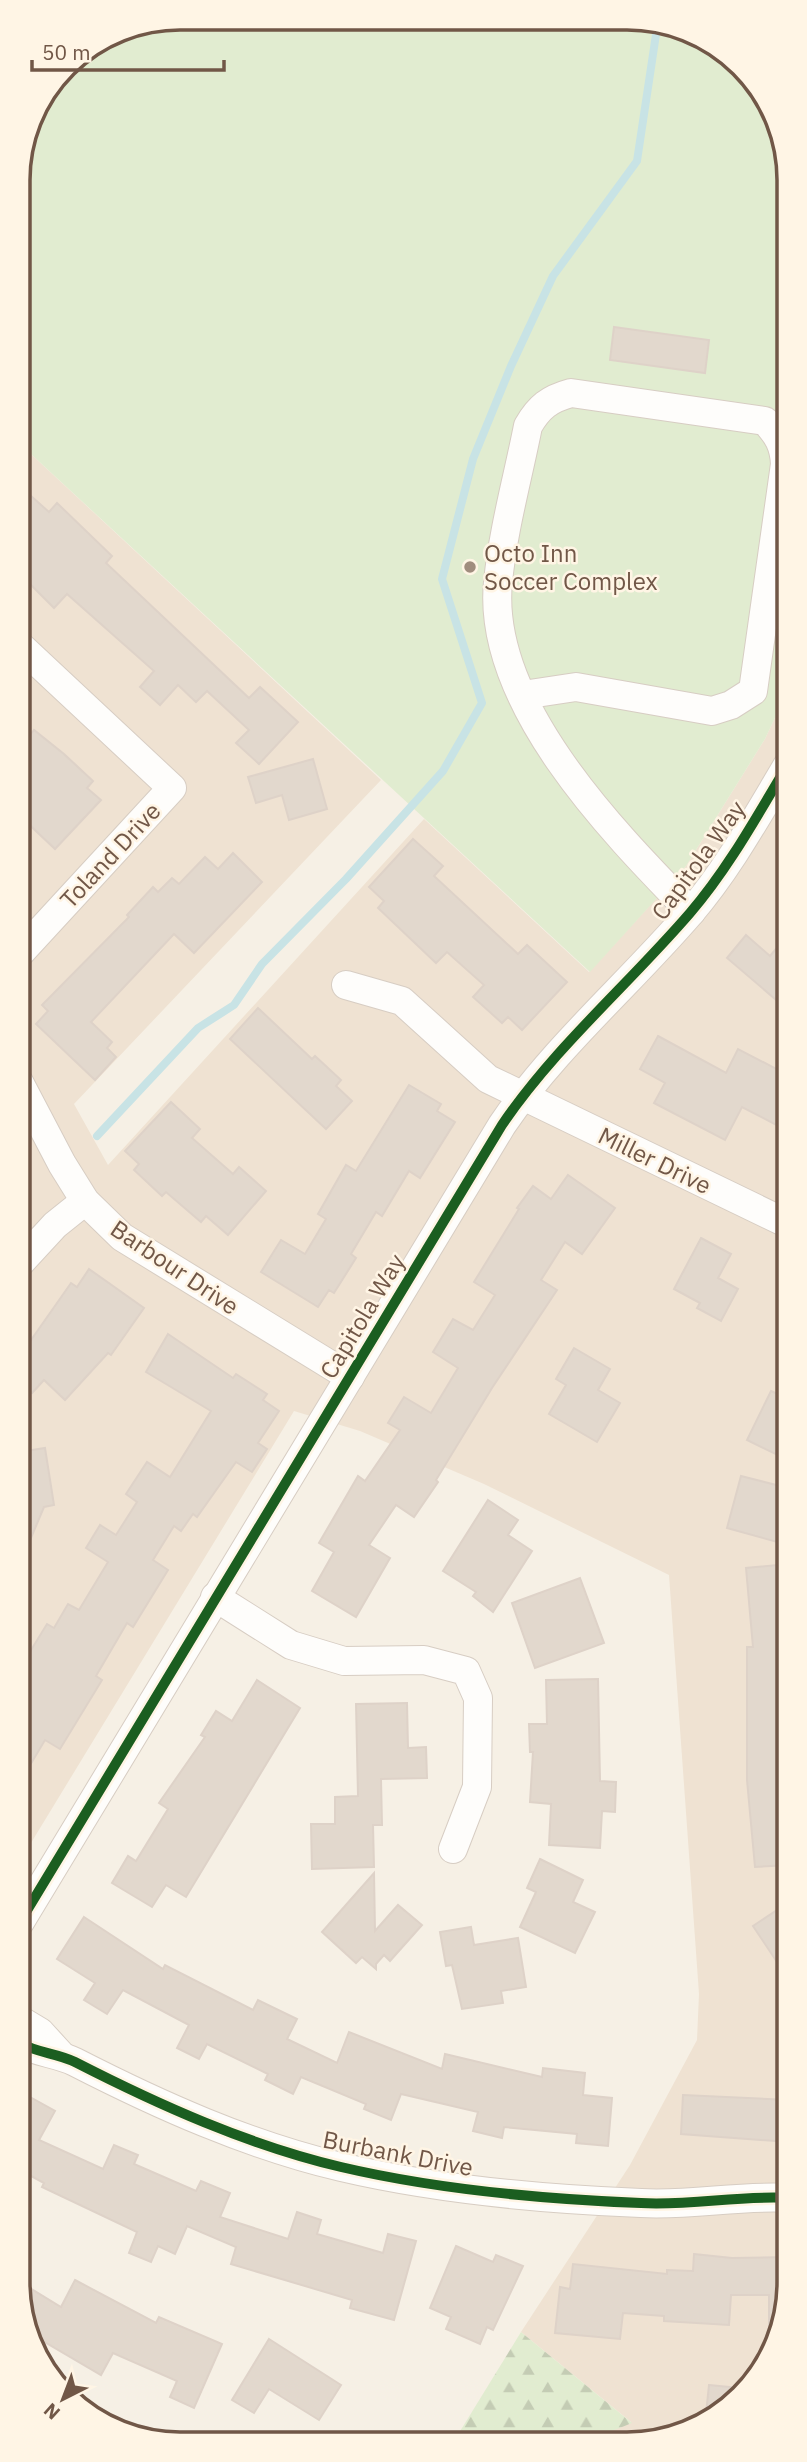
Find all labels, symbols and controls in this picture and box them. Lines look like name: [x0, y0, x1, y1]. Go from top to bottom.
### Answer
scale bar: [32, 28, 224, 72]
text: 50 m: [42, 38, 91, 66]
place label: Octo Inn Soccer Complex: [484, 537, 658, 597]
marker: Octo Inn Soccer Complex: [462, 559, 478, 575]
street label: Capitola Way: [644, 794, 752, 926]
street label: Toland Drive: [53, 795, 167, 915]
street label: Miller Drive: [593, 1119, 717, 1201]
street label: Barbour Drive: [105, 1212, 245, 1322]
street label: Capitola Way: [312, 1248, 412, 1384]
street label: Burbank Drive: [320, 2123, 476, 2183]
north arrow: [28, 2364, 98, 2434]
text: N: [38, 2398, 65, 2425]

